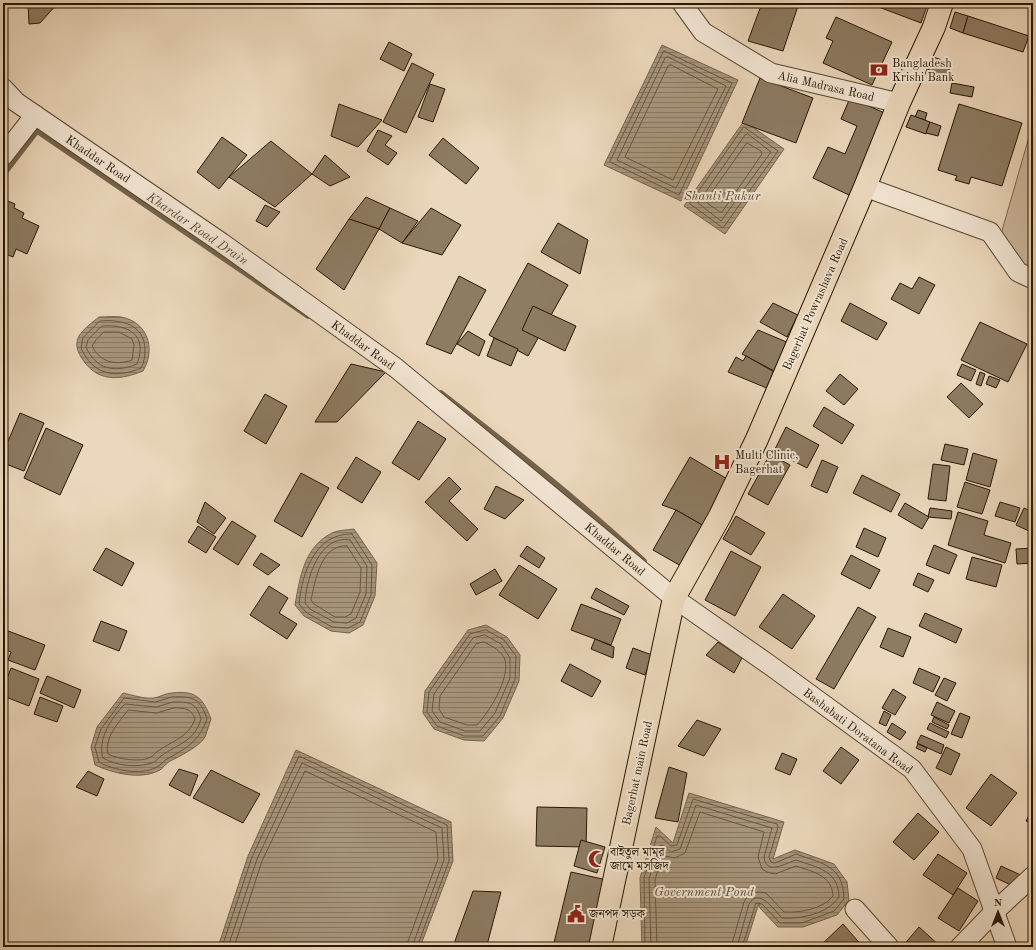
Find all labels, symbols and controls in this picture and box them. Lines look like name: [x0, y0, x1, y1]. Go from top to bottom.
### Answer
place label: Bangladesh Krishi Bank: [892, 58, 955, 84]
bank icon: Bangladesh Krishi Bank: [869, 60, 889, 80]
street label: Alia Madrasa Road: [776, 70, 875, 104]
street label: Khaddar Road: [63, 134, 132, 186]
water label: Khardar Road Drain: [143, 190, 251, 268]
water label: Shanti Pukur: [684, 190, 761, 203]
street label: Bagerhat Powrashava Road: [781, 236, 851, 373]
street label: Khaddar Road: [329, 319, 396, 373]
place label: Multi Clinic, Bagerhat: [735, 450, 798, 476]
hospital icon: Multi Clinic, Bagerhat: [712, 452, 732, 472]
street label: Khaddar Road: [582, 521, 647, 578]
street label: Bashabati Doratana Road: [800, 687, 914, 777]
street label: Bagerhat main Road: [621, 720, 655, 827]
place label: বাইতুল মামুর জামে মসজিদ: [609, 844, 669, 873]
mosque icon: বাইতুল মামুর জামে মসজিদ: [587, 849, 607, 869]
water label: Government Pond: [654, 886, 754, 899]
north arrow: [978, 892, 1018, 932]
text: N: [994, 898, 1003, 909]
public building icon: জনপদ সড়ক: [566, 904, 586, 924]
place label: জনপদ সড়ক: [588, 909, 646, 921]

